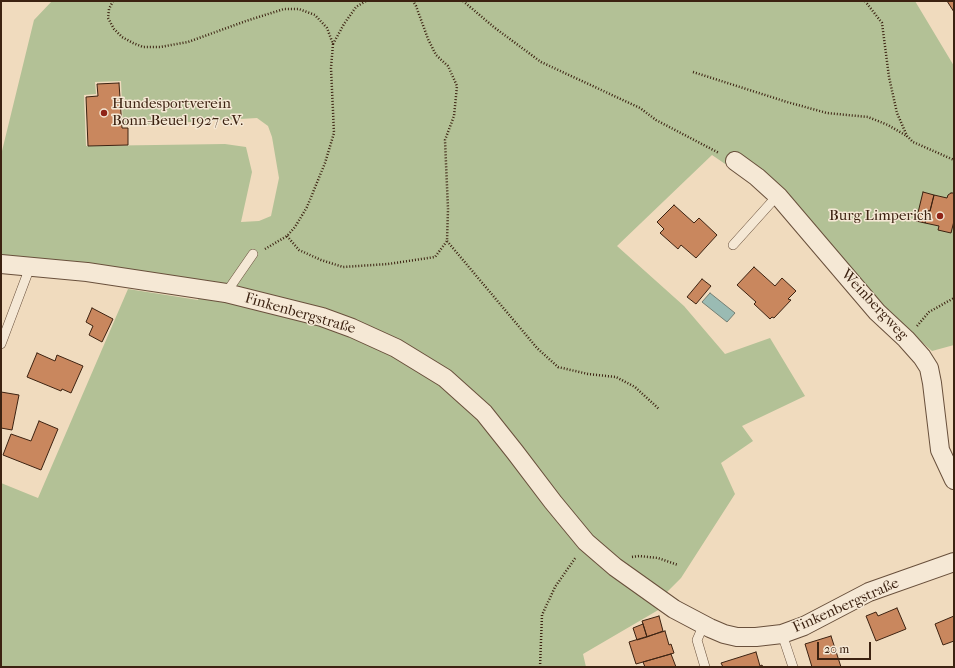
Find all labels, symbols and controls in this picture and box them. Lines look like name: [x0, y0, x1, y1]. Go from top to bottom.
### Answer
place label: Hundesportverein Bonn-Beuel 1927 e.V.: [112, 95, 243, 130]
marker: Hundesportverein Bonn-Beuel 1927 e.V.: [99, 108, 109, 118]
place label: Burg Limperich: [829, 207, 932, 225]
marker: Burg Limperich: [935, 211, 945, 221]
street label: Weinbergweg: [837, 266, 911, 344]
street label: Finkenbergstraße: [243, 290, 357, 338]
street label: Finkenbergstraße: [790, 575, 902, 637]
scale bar: [819, 634, 873, 660]
text: 20 m: [824, 642, 849, 656]

